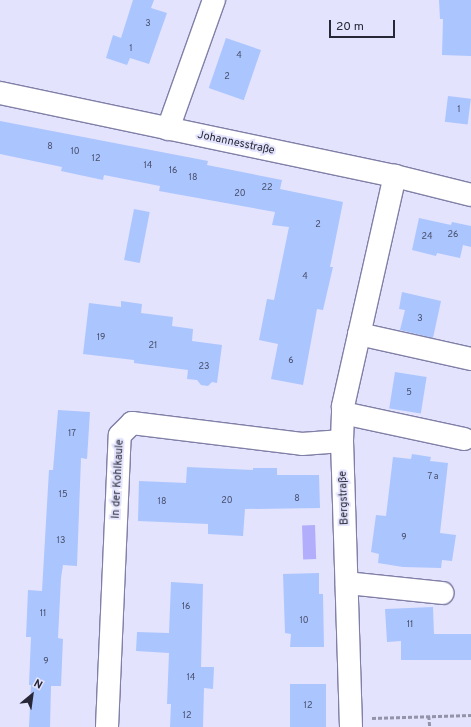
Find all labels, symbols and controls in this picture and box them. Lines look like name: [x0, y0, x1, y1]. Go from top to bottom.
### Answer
scale bar: [331, 12, 397, 38]
house number: 3: [145, 19, 151, 29]
text: 20 m: [336, 19, 364, 35]
house number: 1: [129, 44, 133, 54]
house number: 4: [236, 51, 242, 61]
house number: 2: [224, 72, 230, 82]
house number: 1: [457, 105, 461, 115]
street label: Johannesstraße: [196, 128, 276, 158]
house number: 8: [47, 142, 53, 152]
house number: 10: [70, 147, 80, 157]
house number: 12: [92, 154, 100, 164]
house number: 14: [144, 161, 152, 171]
house number: 16: [169, 166, 177, 176]
house number: 18: [189, 173, 197, 183]
house number: 22: [261, 183, 273, 193]
house number: 20: [234, 189, 246, 199]
house number: 2: [315, 220, 321, 230]
house number: 26: [448, 230, 458, 240]
house number: 24: [421, 232, 433, 242]
house number: 4: [302, 272, 308, 282]
house number: 3: [417, 314, 423, 324]
house number: 19: [97, 333, 105, 343]
house number: 21: [149, 341, 157, 351]
house number: 6: [288, 356, 294, 366]
house number: 23: [199, 362, 209, 372]
house number: 5: [406, 388, 412, 398]
house number: 17: [68, 429, 76, 439]
street label: In der Kohlkaule: [109, 439, 127, 519]
street label: Bergstraße: [336, 471, 352, 525]
house number: 7 a: [427, 472, 439, 482]
house number: 15: [59, 490, 67, 500]
house number: 8: [294, 494, 300, 504]
house number: 20: [221, 496, 233, 506]
house number: 18: [158, 497, 166, 507]
house number: 9: [401, 533, 407, 543]
house number: 13: [57, 536, 65, 546]
house number: 16: [182, 602, 190, 612]
house number: 11: [40, 609, 46, 619]
house number: 10: [299, 616, 309, 626]
house number: 11: [407, 620, 413, 630]
house number: 9: [43, 657, 49, 667]
house number: 14: [187, 673, 195, 683]
north arrow: [12, 675, 52, 715]
text: N: [31, 676, 45, 693]
house number: 12: [304, 701, 312, 711]
house number: 12: [183, 711, 191, 721]

